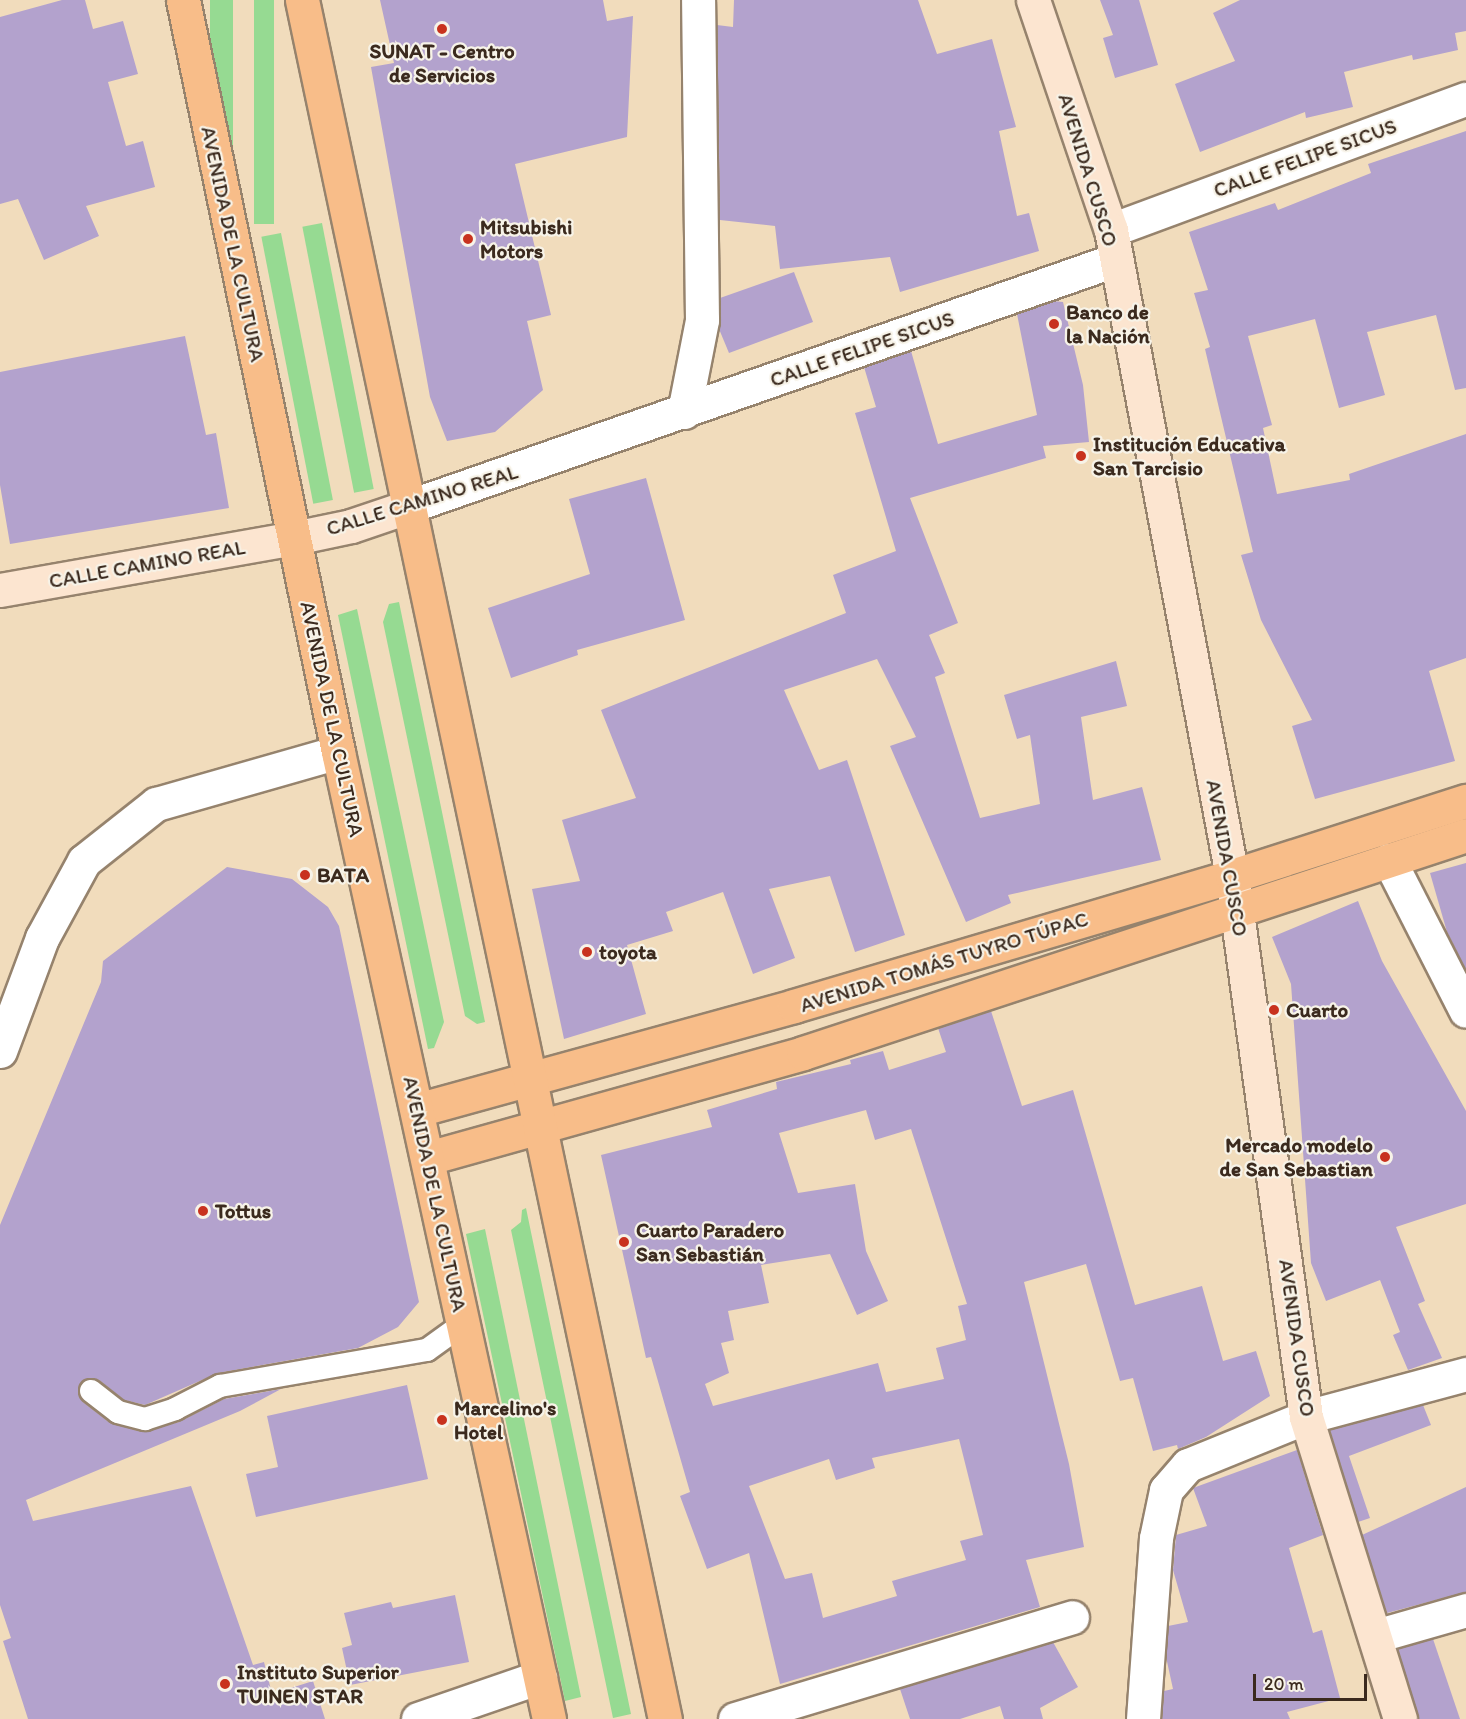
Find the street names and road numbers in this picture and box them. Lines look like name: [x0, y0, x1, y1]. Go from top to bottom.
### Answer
street label: AVENIDA CUSCO: [1053, 90, 1123, 250]
street label: CALLE FELIPE SICUS: [1211, 114, 1399, 202]
street label: AVENIDA DE LA CULTURA: [196, 124, 270, 364]
street label: CALLE FELIPE SICUS: [768, 306, 956, 392]
street label: CALLE CAMINO REAL: [324, 459, 520, 541]
street label: CALLE CAMINO REAL: [48, 535, 246, 593]
street label: AVENIDA DE LA CULTURA: [295, 599, 369, 839]
street label: AVENIDA CUSCO: [1201, 778, 1253, 938]
street label: AVENIDA TOMÁS TUYRO TÚPAC: [797, 906, 1091, 1018]
street label: AVENIDA DE LA CULTURA: [398, 1074, 472, 1314]
street label: AVENIDA CUSCO: [1273, 1258, 1321, 1418]

